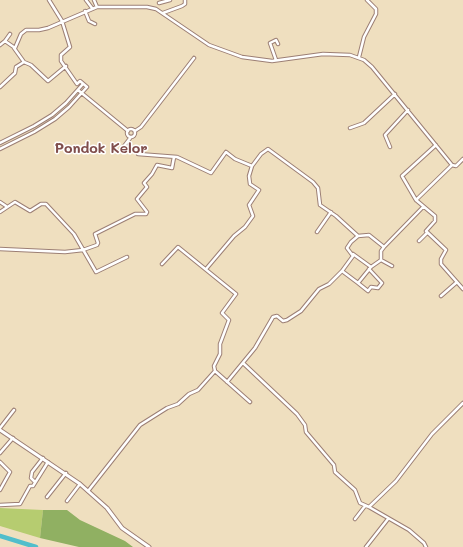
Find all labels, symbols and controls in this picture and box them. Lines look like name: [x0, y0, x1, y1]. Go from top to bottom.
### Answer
district label: Pondok Kelor: [54, 141, 148, 157]

